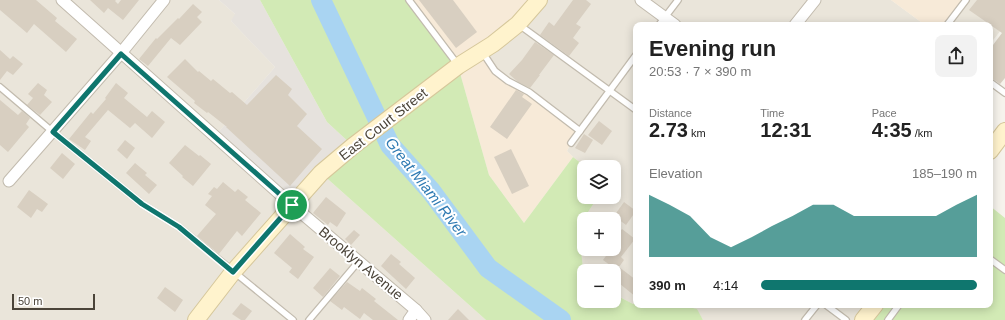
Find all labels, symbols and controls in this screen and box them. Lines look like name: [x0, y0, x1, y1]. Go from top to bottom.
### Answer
button: share: [935, 35, 977, 77]
text: Evening run: [649, 36, 776, 61]
text: 20:53 · 7 × 390 m: [649, 64, 751, 79]
street label: East Court Street: [336, 85, 430, 163]
text: Distance: [649, 107, 692, 119]
text: Time: [760, 107, 784, 119]
text: Pace: [872, 107, 897, 119]
text: 2.73: [649, 119, 688, 141]
text: 12:31: [760, 119, 811, 141]
text: 4:35: [872, 119, 912, 141]
text: km: [688, 127, 706, 139]
text: /km: [912, 127, 932, 139]
water label: Great Miami River: [382, 134, 471, 240]
map controls: [577, 160, 621, 308]
button: layers: [577, 160, 621, 204]
text: Elevation: [649, 166, 702, 181]
text: 185–190 m: [912, 166, 977, 181]
pin: [275, 188, 309, 222]
icon: arrive: [281, 194, 303, 216]
button: +: [577, 212, 621, 256]
street label: Brooklyn Avenue: [316, 223, 406, 303]
button: −: [577, 264, 621, 308]
text: 390 m: [649, 278, 686, 293]
text: 4:14: [713, 278, 738, 293]
scale bar: [12, 292, 95, 311]
text: 50 m: [18, 295, 42, 307]

